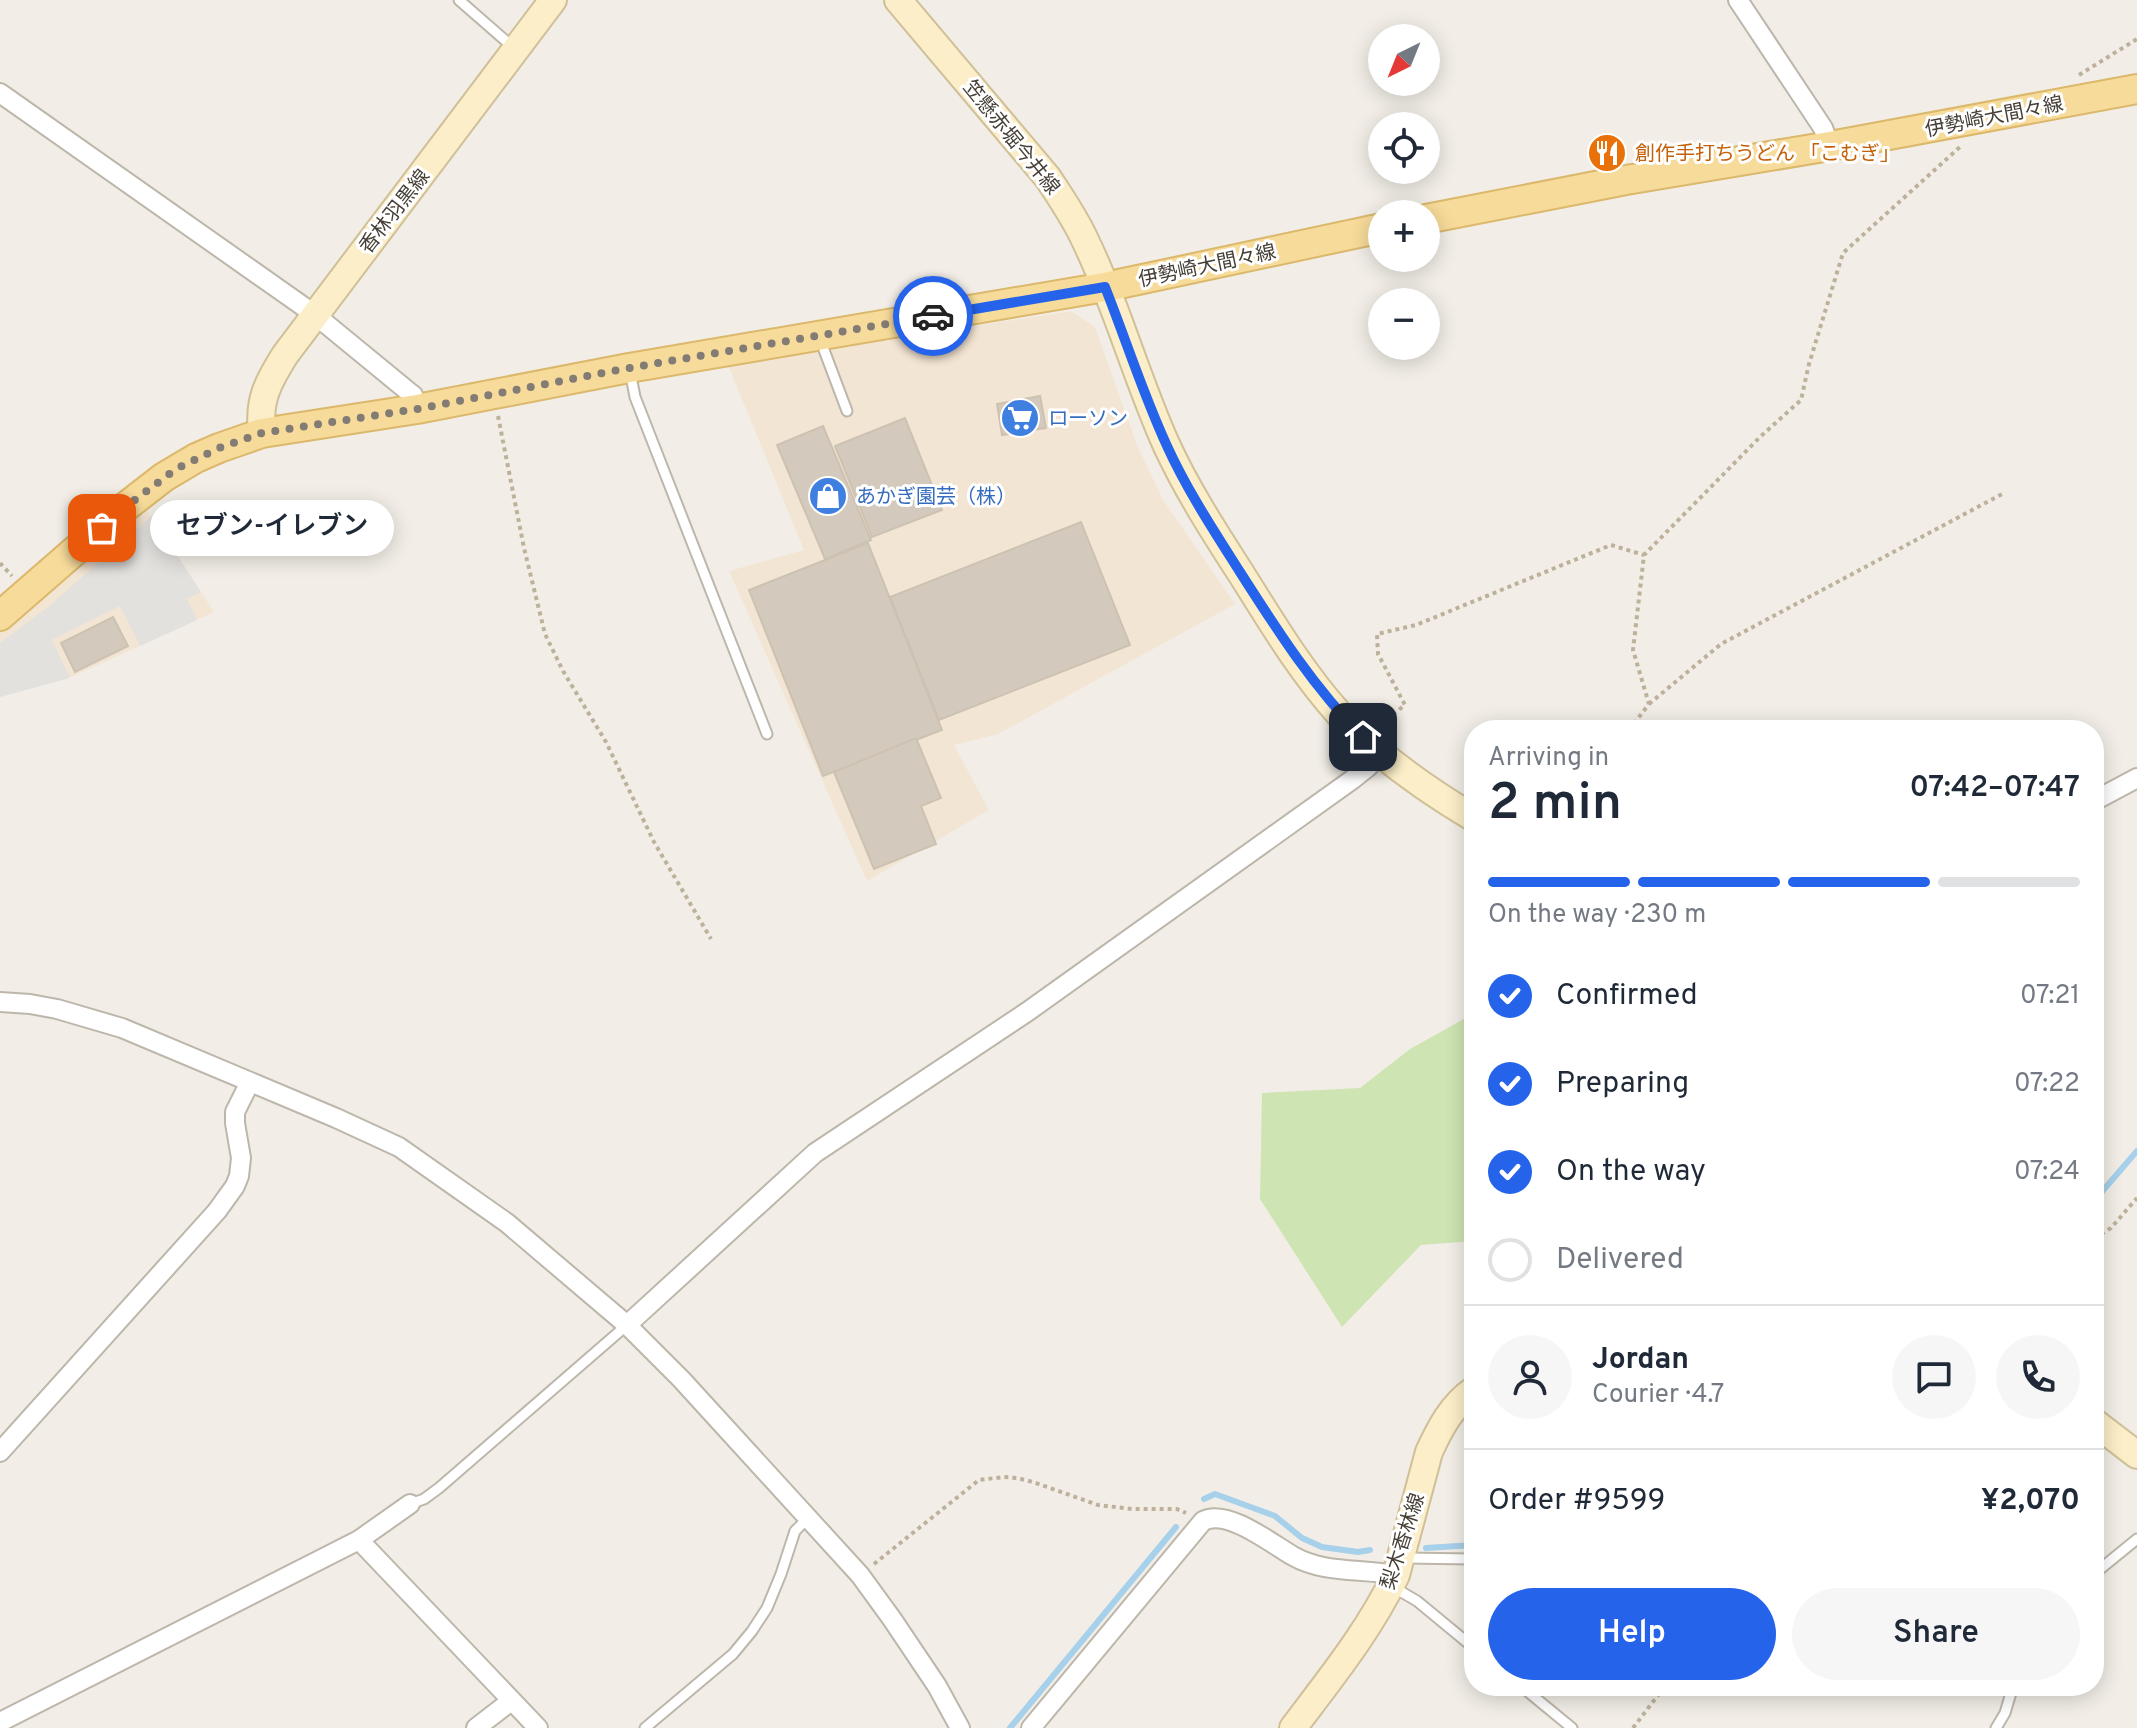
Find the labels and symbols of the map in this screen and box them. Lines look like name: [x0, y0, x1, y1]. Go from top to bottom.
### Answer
north arrow: [1368, 24, 1440, 96]
street label: 笠懸赤堀今井線: [956, 76, 1065, 201]
street label: 伊勢崎大間々線: [1923, 92, 2066, 144]
restaurant icon: 創作手打ちうどん 「こむぎ」: [1586, 132, 1628, 174]
place label: 創作手打ちうどん 「こむぎ」: [1635, 142, 1900, 168]
street label: 香林羽黒線: [355, 165, 437, 260]
street label: 伊勢崎大間々線: [1136, 240, 1279, 294]
courier: [893, 276, 973, 356]
supermarket icon: ローソン: [999, 397, 1041, 439]
place label: ローソン: [1048, 407, 1128, 433]
shop icon: あかぎ園芸（株）: [807, 475, 849, 517]
place label: あかぎ園芸（株）: [856, 485, 1016, 511]
pin: [68, 494, 136, 562]
callout: セブン-イレブン: [150, 500, 394, 556]
pin: [1329, 703, 1397, 771]
street label: 梨木香林線: [1376, 1490, 1432, 1593]

